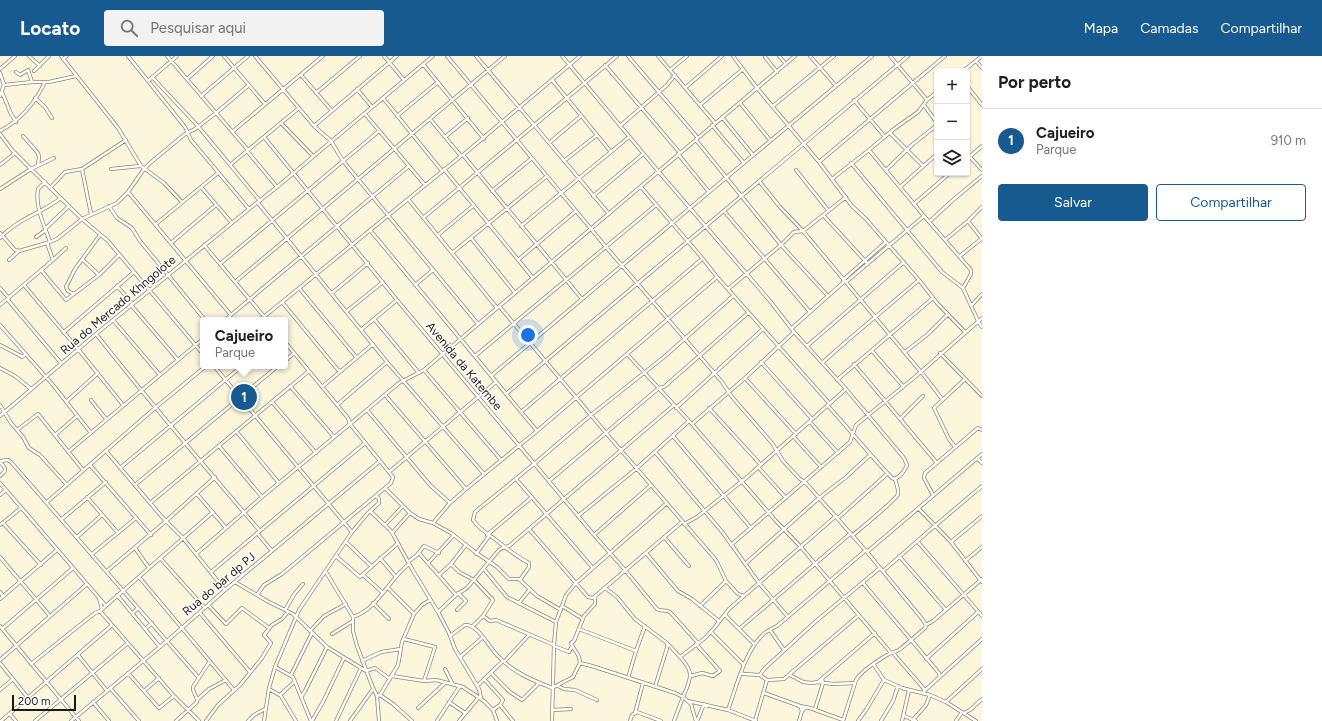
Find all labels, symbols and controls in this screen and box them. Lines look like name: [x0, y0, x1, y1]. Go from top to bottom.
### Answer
search box: [104, 10, 384, 46]
text: Locato: [20, 17, 80, 40]
icon: search: [118, 17, 140, 39]
text: Pesquisar aqui: [150, 19, 246, 37]
text: Mapa: [1084, 20, 1118, 37]
text: Camadas: [1140, 20, 1198, 37]
text: Compartilhar: [1220, 20, 1302, 37]
map controls: [934, 68, 970, 176]
button: +: [934, 68, 970, 104]
text: Por perto: [998, 72, 1071, 92]
button: −: [934, 104, 970, 140]
text: Cajueiro: [1036, 124, 1094, 142]
text: 1: [1008, 133, 1014, 148]
text: 910 m: [1271, 133, 1306, 148]
button: layers: [934, 140, 970, 176]
text: Parque: [1036, 142, 1076, 157]
button: Salvar: [998, 184, 1148, 221]
button: Compartilhar: [1156, 184, 1306, 221]
street label: Rua do Mercado Khngolote: [58, 252, 179, 357]
popup: [200, 317, 288, 369]
street label: Avenida da Katembe: [423, 319, 505, 413]
your location: [518, 325, 538, 345]
text: Cajueiro: [215, 327, 273, 345]
text: Parque: [215, 345, 255, 360]
pin: 1: [231, 382, 257, 412]
street label: Rua do bar dp PJ: [180, 550, 258, 618]
scale bar: [12, 693, 76, 712]
text: 200 m: [18, 695, 50, 708]

